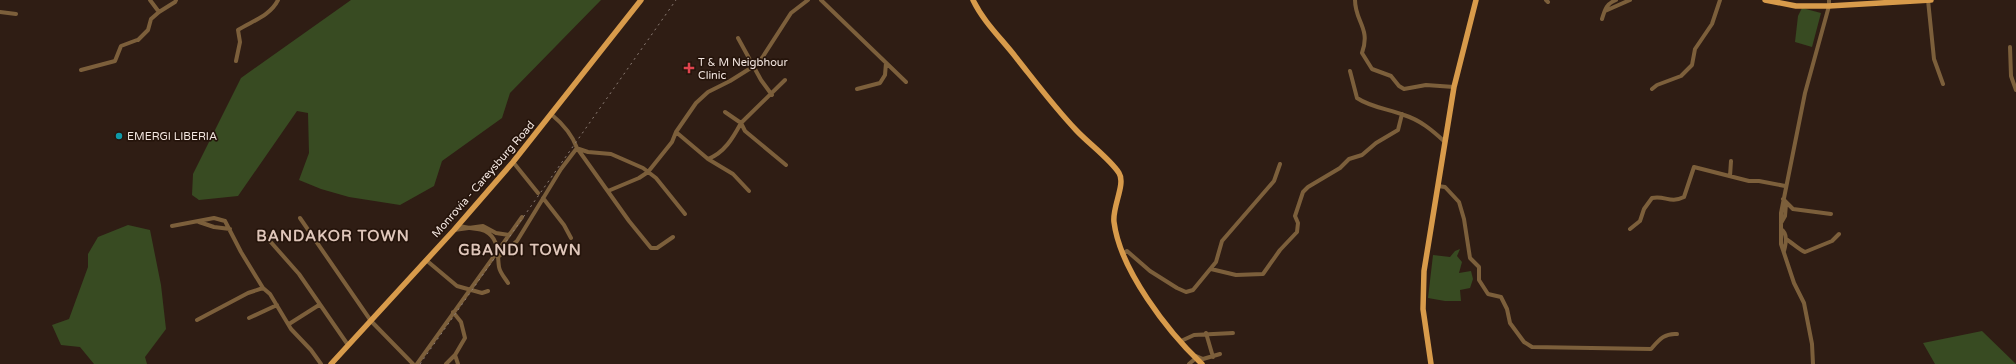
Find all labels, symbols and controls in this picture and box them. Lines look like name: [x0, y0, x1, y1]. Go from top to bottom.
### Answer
place label: T & M Neigbhour Clinic: [698, 56, 789, 82]
marker: T & M Neigbhour Clinic: [683, 62, 695, 74]
street label: Monrovia - Careysburg Road: [429, 118, 537, 240]
place label: EMERGI LIBERIA: [127, 130, 217, 143]
marker: EMERGI LIBERIA: [114, 131, 124, 141]
district label: BANDAKOR TOWN: [256, 227, 410, 245]
district label: GBANDI TOWN: [458, 241, 582, 259]

